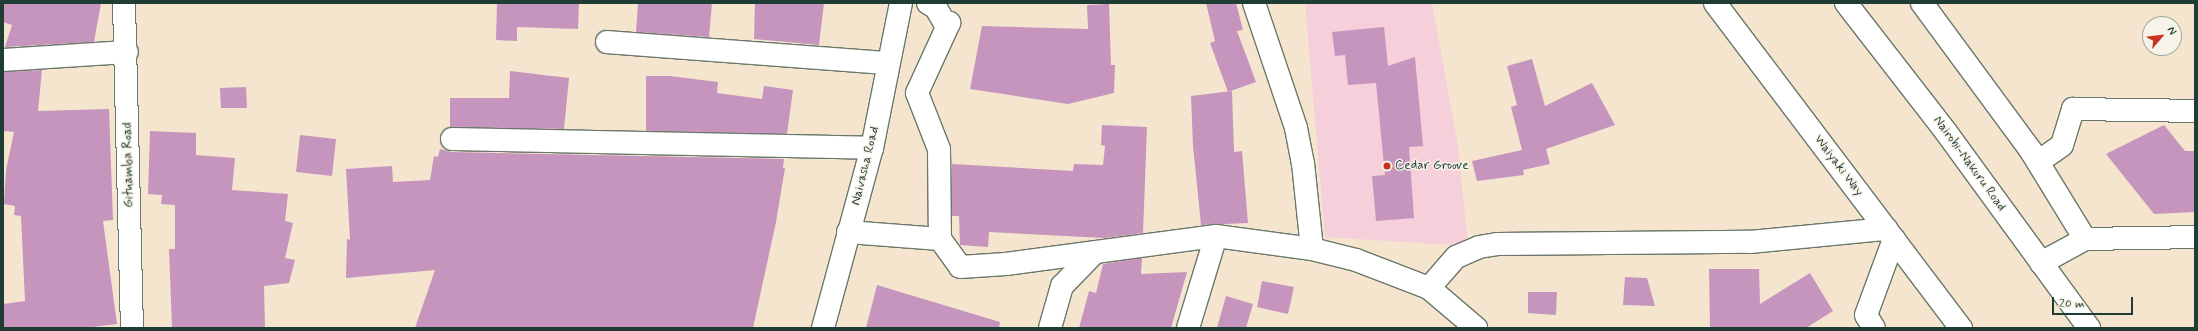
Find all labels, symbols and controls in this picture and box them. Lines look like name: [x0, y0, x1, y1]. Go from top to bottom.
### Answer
north arrow: [2142, 16, 2182, 56]
text: N: [2164, 24, 2180, 37]
street label: Nairobi-Nakuru Road: [1929, 113, 2009, 215]
street label: Gituamba Road: [120, 122, 138, 208]
street label: Naivasha Road: [849, 126, 883, 206]
street label: Waiyaki Way: [1810, 132, 1866, 200]
place label: Cedar Groove: [1395, 158, 1469, 174]
marker: Cedar Groove: [1382, 161, 1392, 171]
scale bar: [2054, 289, 2135, 315]
text: 20 m: [2059, 296, 2085, 312]

